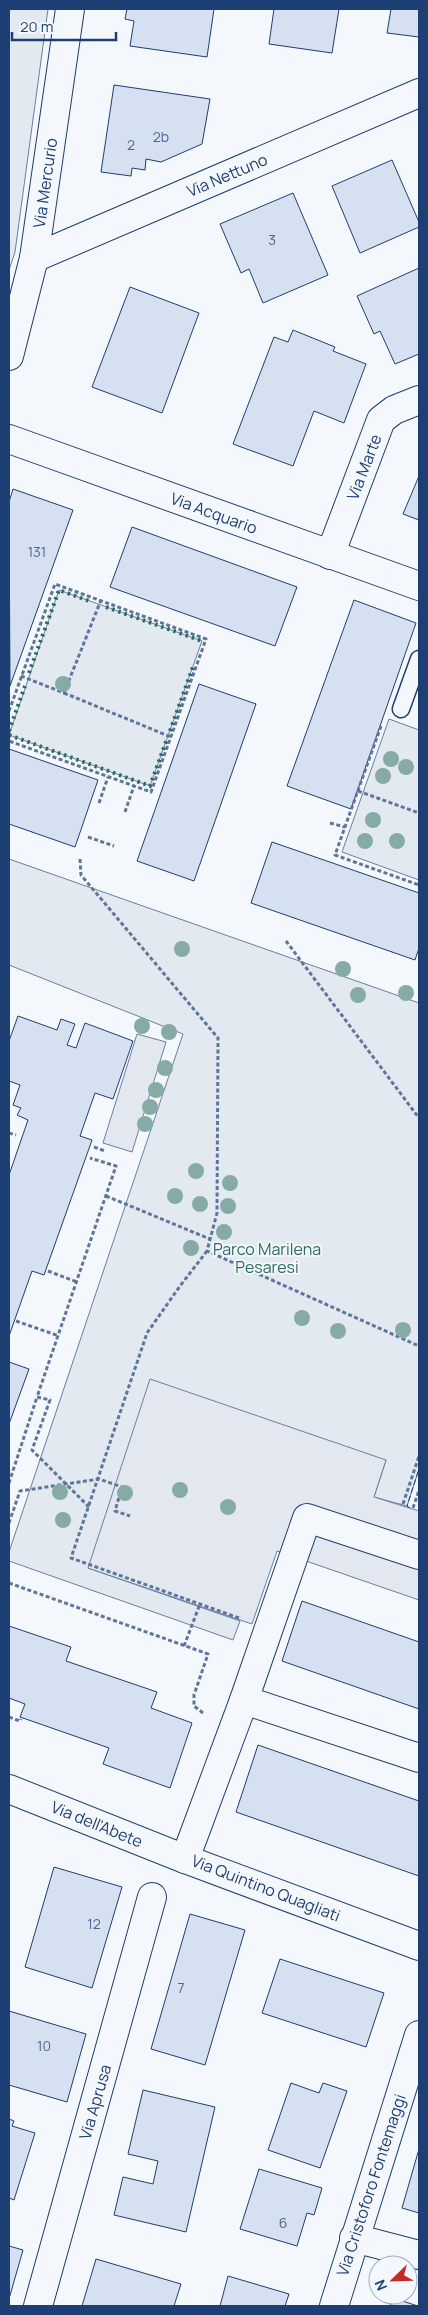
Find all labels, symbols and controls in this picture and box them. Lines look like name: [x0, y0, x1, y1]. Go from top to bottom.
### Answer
scale bar: [12, 10, 116, 42]
text: 20 m: [20, 16, 53, 37]
house number: 2b: [153, 127, 169, 146]
house number: 2: [127, 135, 135, 154]
street label: Via Mercurio: [28, 136, 62, 230]
street label: Via Nettuno: [183, 148, 271, 202]
house number: 3: [268, 230, 276, 249]
street label: Via Marte: [341, 431, 387, 503]
street label: Via Acquario: [167, 487, 261, 539]
house number: 131: [28, 542, 46, 561]
park label: Parco Marilena Pesaresi: [213, 1238, 321, 1278]
street label: Via dell'Abete: [48, 1796, 146, 1852]
street label: Via Quintino Quagliati: [188, 1849, 344, 1927]
house number: 12: [87, 1914, 101, 1933]
house number: 7: [177, 1978, 185, 1997]
house number: 10: [37, 2036, 51, 2055]
street label: Via Aprusa: [74, 2062, 116, 2142]
street label: Via Cristoforo Fontemaggi: [331, 2091, 411, 2279]
house number: 6: [279, 2213, 287, 2232]
north arrow: [368, 2255, 418, 2305]
text: N: [370, 2277, 391, 2294]

